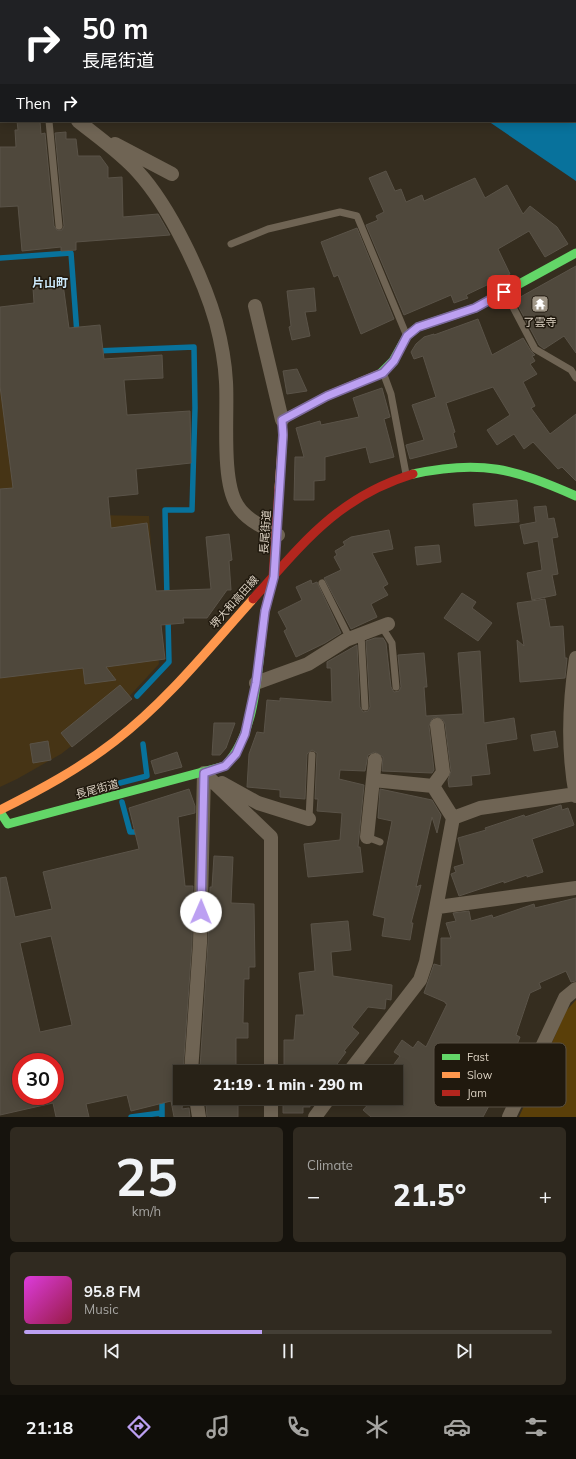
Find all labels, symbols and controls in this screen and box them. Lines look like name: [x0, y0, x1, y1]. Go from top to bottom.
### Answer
text: 50 m: [82, 11, 148, 46]
icon: right: [16, 16, 68, 68]
text: 長尾街道: [82, 49, 154, 72]
icon: right: [59, 92, 81, 114]
text: Then: [16, 94, 51, 113]
district label: 片山町: [32, 275, 68, 290]
pin: [487, 275, 521, 309]
icon: arrive: [493, 281, 515, 303]
temple icon: 了雲寺: [530, 294, 550, 314]
place label: 了雲寺: [524, 315, 557, 329]
street label: 長尾街道: [256, 510, 274, 554]
street label: 堺大和高田線: [207, 573, 261, 631]
street label: 長尾街道: [74, 777, 120, 801]
position arrow: [180, 891, 222, 933]
legend: [434, 1043, 566, 1107]
text: Fast: [467, 1050, 489, 1064]
speed limit sign: 30: [12, 1053, 64, 1105]
text: Slow: [467, 1068, 493, 1082]
text: 21:19 · 1 min · 290 m: [213, 1075, 363, 1094]
text: Jam: [467, 1086, 487, 1100]
text: 25: [115, 1144, 178, 1209]
text: Climate: [307, 1157, 353, 1173]
text: 21.5°: [393, 1176, 466, 1214]
text: −: [307, 1182, 320, 1210]
text: +: [539, 1182, 552, 1210]
text: km/h: [132, 1203, 161, 1219]
text: 95.8 FM: [84, 1282, 140, 1301]
text: Music: [84, 1301, 119, 1317]
icon: previous: [101, 1340, 123, 1362]
icon: pause: [277, 1340, 299, 1362]
icon: next: [453, 1340, 475, 1362]
icon: directions: [125, 1413, 153, 1441]
icon: music: [204, 1413, 232, 1441]
icon: phone: [284, 1413, 312, 1441]
icon: climate: [363, 1413, 391, 1441]
icon: car: [443, 1413, 471, 1441]
icon: filters: [522, 1413, 550, 1441]
text: 21:18: [26, 1416, 73, 1439]

